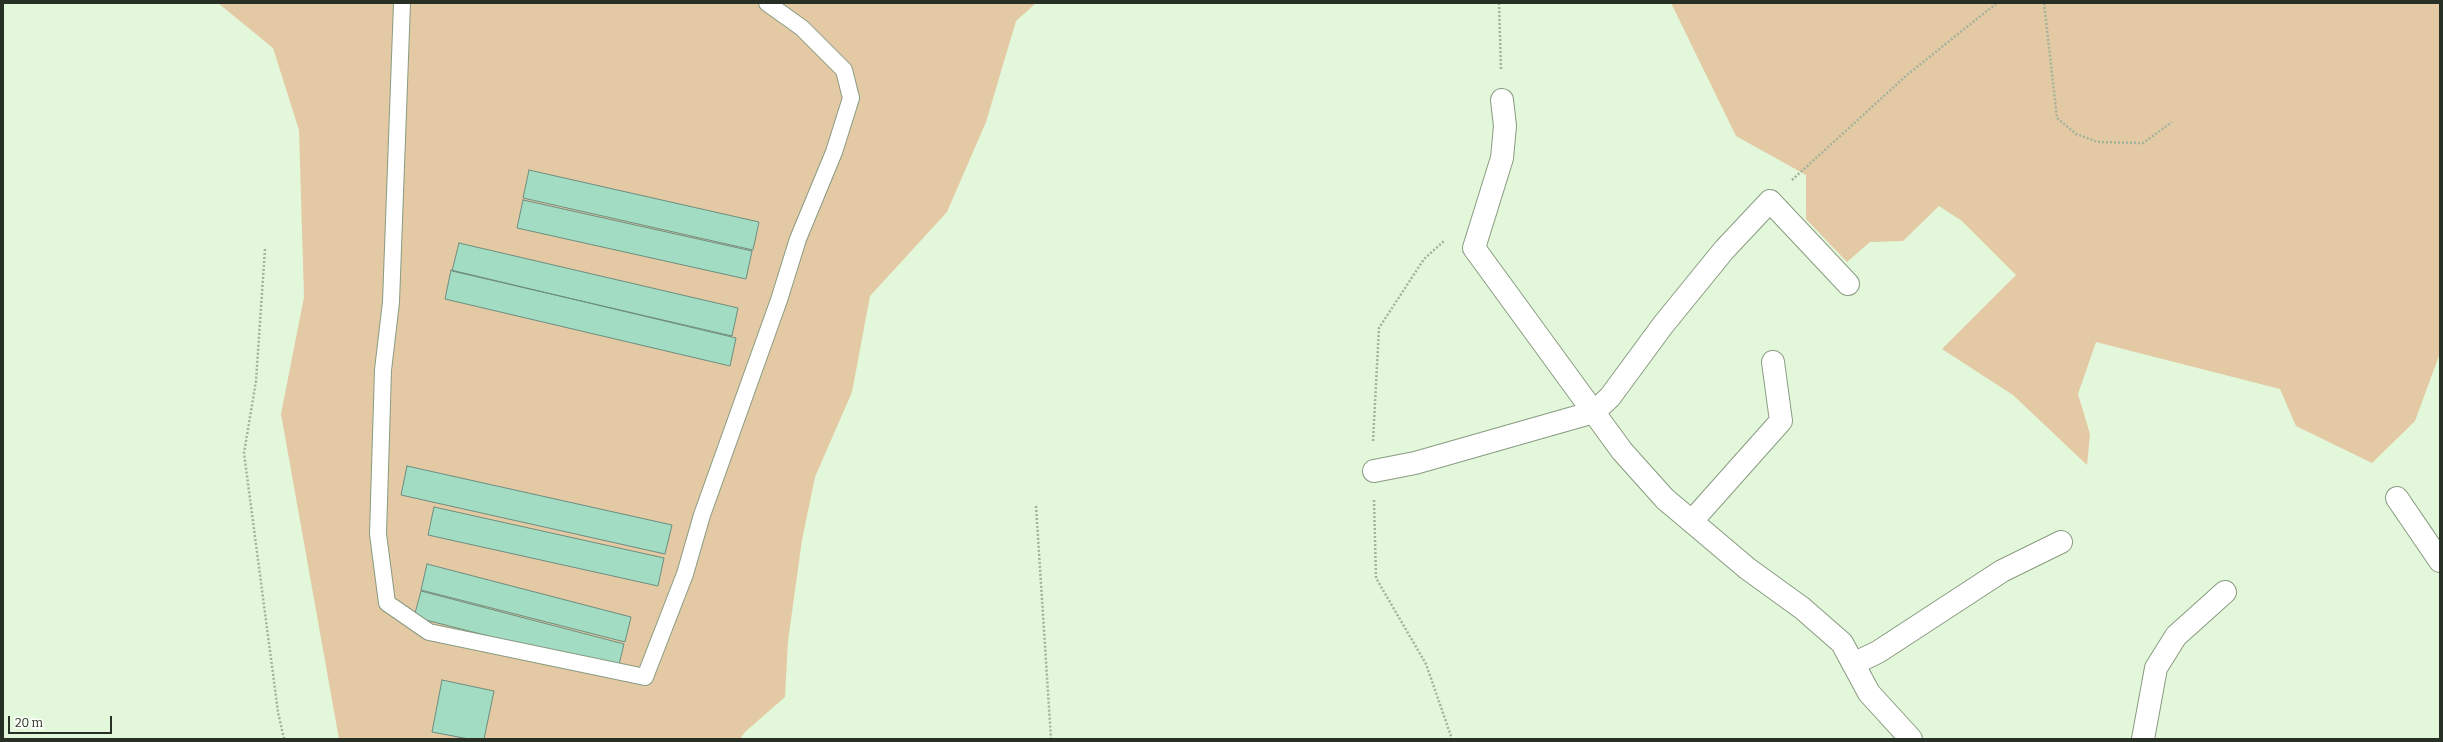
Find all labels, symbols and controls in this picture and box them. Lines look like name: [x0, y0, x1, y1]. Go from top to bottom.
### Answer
scale bar: [10, 708, 114, 734]
text: 20 m: [15, 716, 43, 730]

